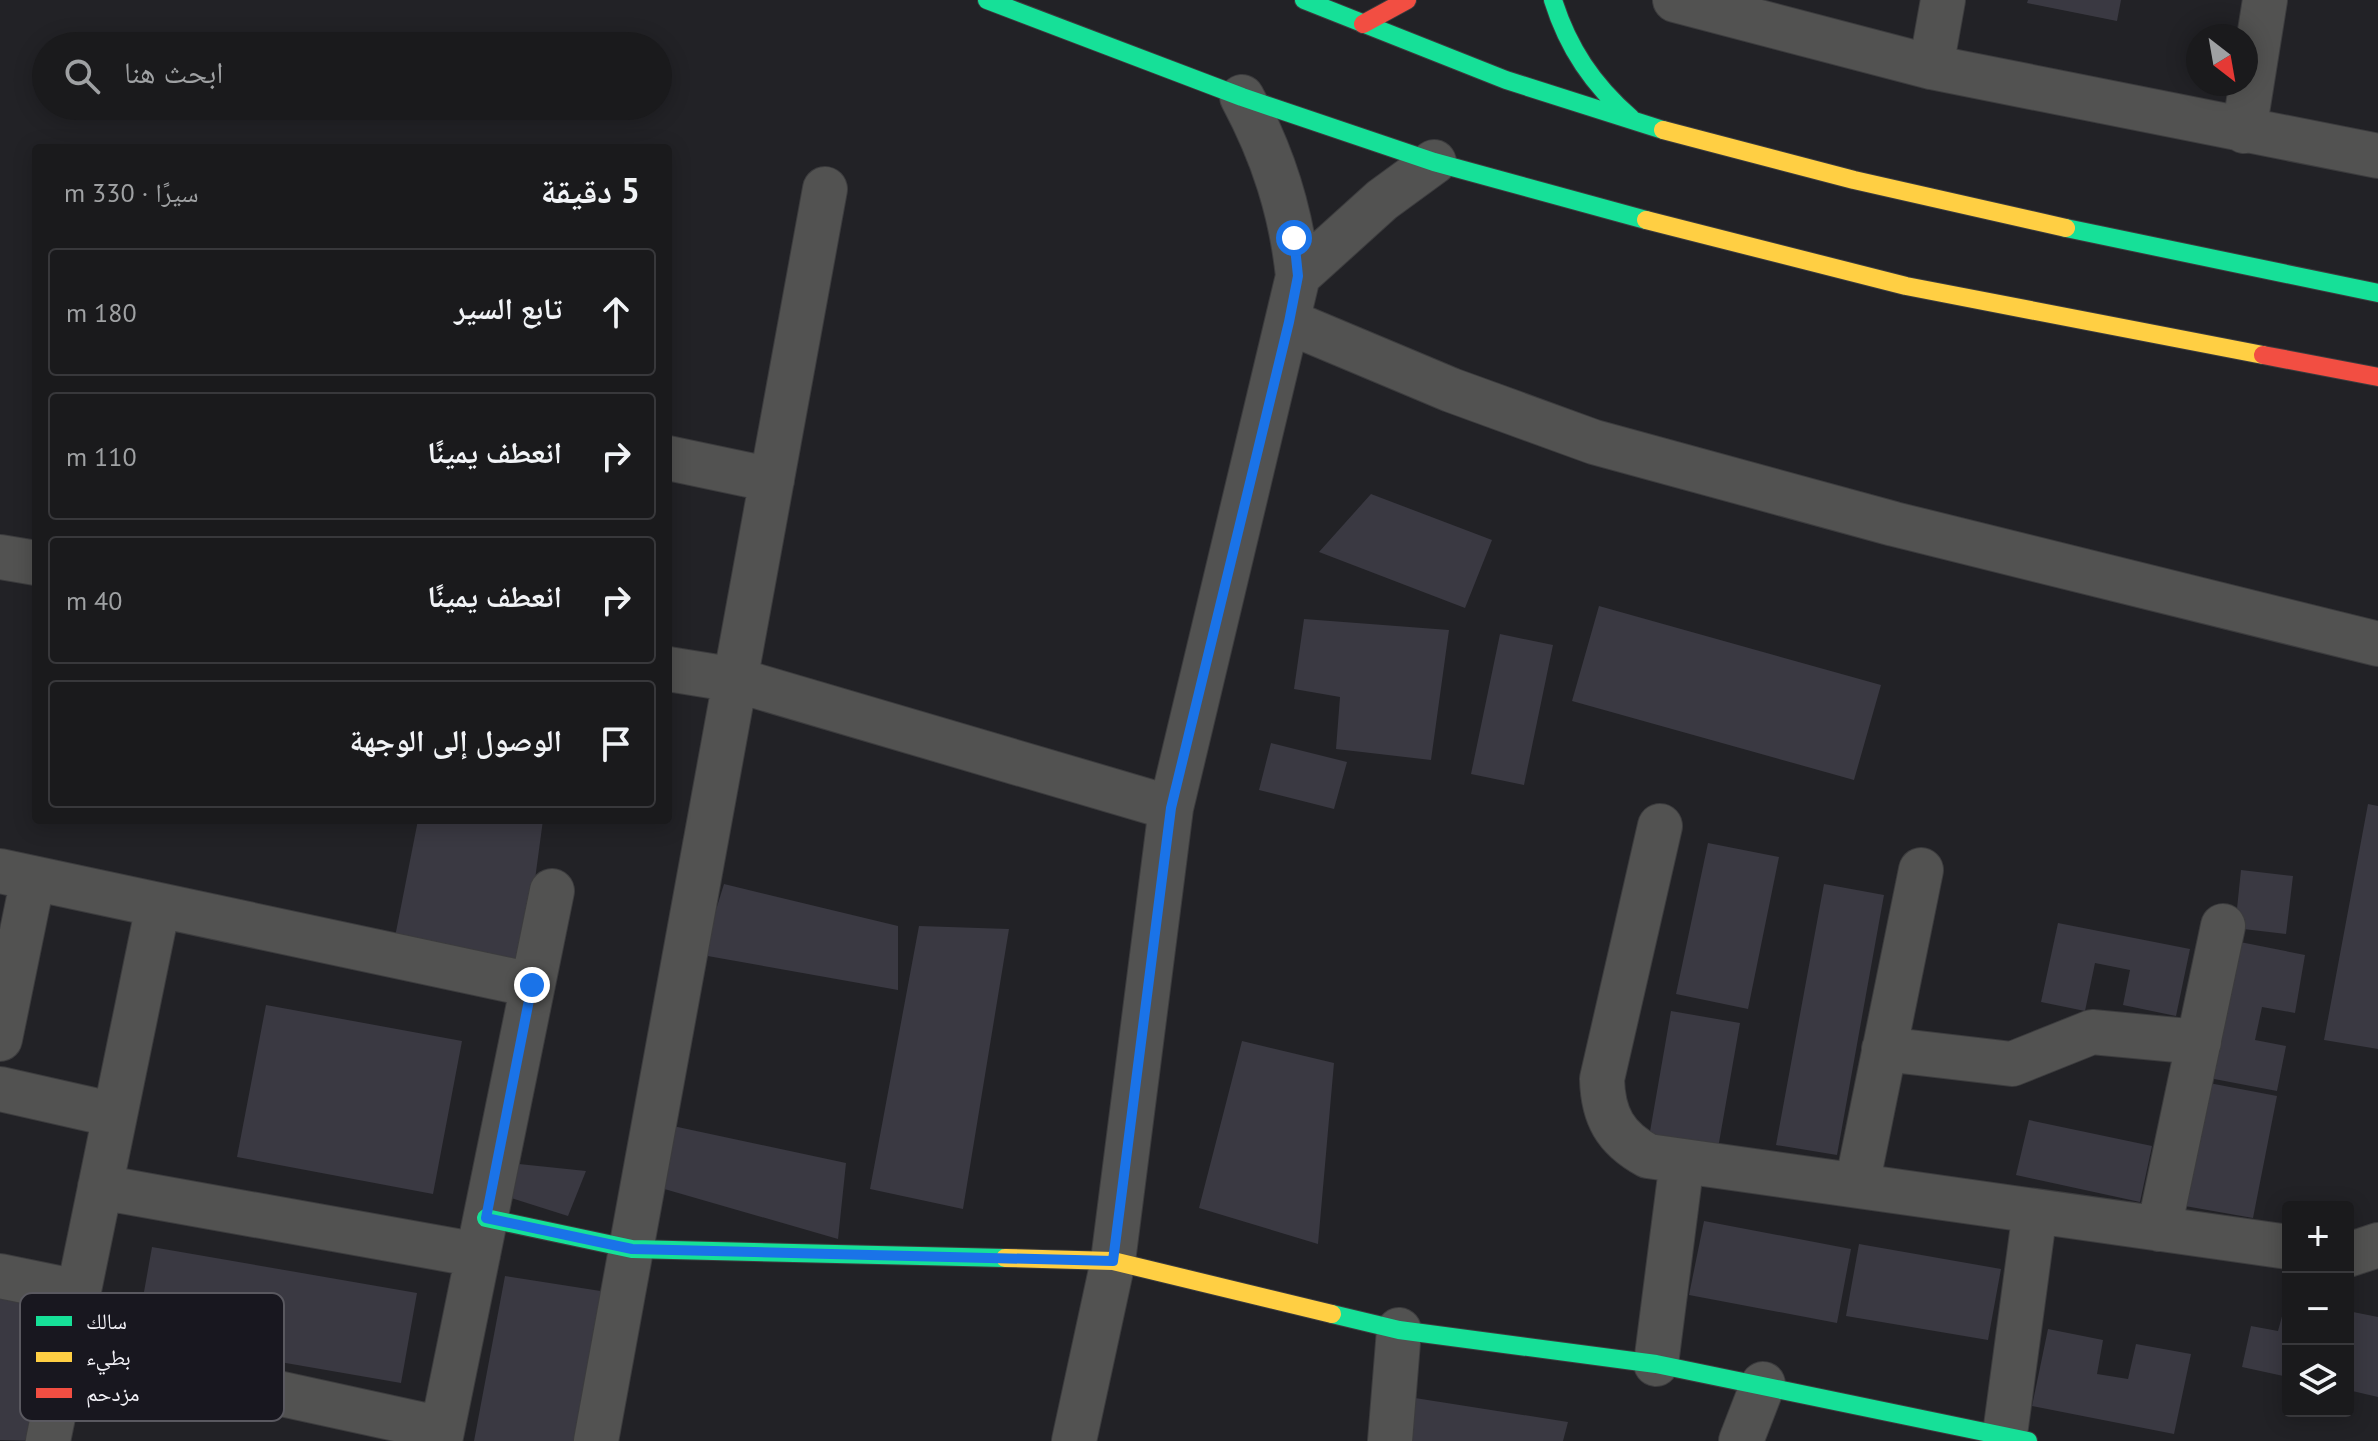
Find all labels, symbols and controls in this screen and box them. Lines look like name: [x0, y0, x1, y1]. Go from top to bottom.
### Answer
north arrow: [2186, 24, 2258, 96]
search box: [32, 32, 672, 120]
text: ابحث هنا: [124, 52, 223, 91]
icon: search: [60, 54, 104, 98]
text: 5 دقيقة: [541, 168, 640, 212]
text: سيرًا · 330 m: [64, 176, 199, 209]
route start: [1276, 220, 1312, 256]
text: تابع السير: [454, 288, 562, 327]
icon: ahead: [594, 290, 638, 334]
text: 180 m: [66, 296, 137, 329]
text: انعطف يمينًا: [427, 432, 562, 471]
icon: right: [594, 434, 638, 478]
text: 110 m: [66, 440, 137, 473]
text: انعطف يمينًا: [427, 576, 562, 615]
icon: right: [594, 578, 638, 622]
text: 40 m: [66, 584, 122, 617]
text: الوصول إلى الوجهة: [350, 720, 562, 759]
icon: arrive: [594, 722, 638, 766]
route end: [514, 967, 550, 1003]
map controls: [2282, 1201, 2354, 1417]
button: +: [2282, 1201, 2354, 1273]
button: −: [2282, 1273, 2354, 1345]
legend: [20, 1293, 284, 1421]
text: سالك: [86, 1307, 127, 1335]
text: بطيء: [86, 1343, 131, 1375]
button: layers: [2282, 1345, 2354, 1417]
text: مزدحم: [86, 1379, 140, 1408]

